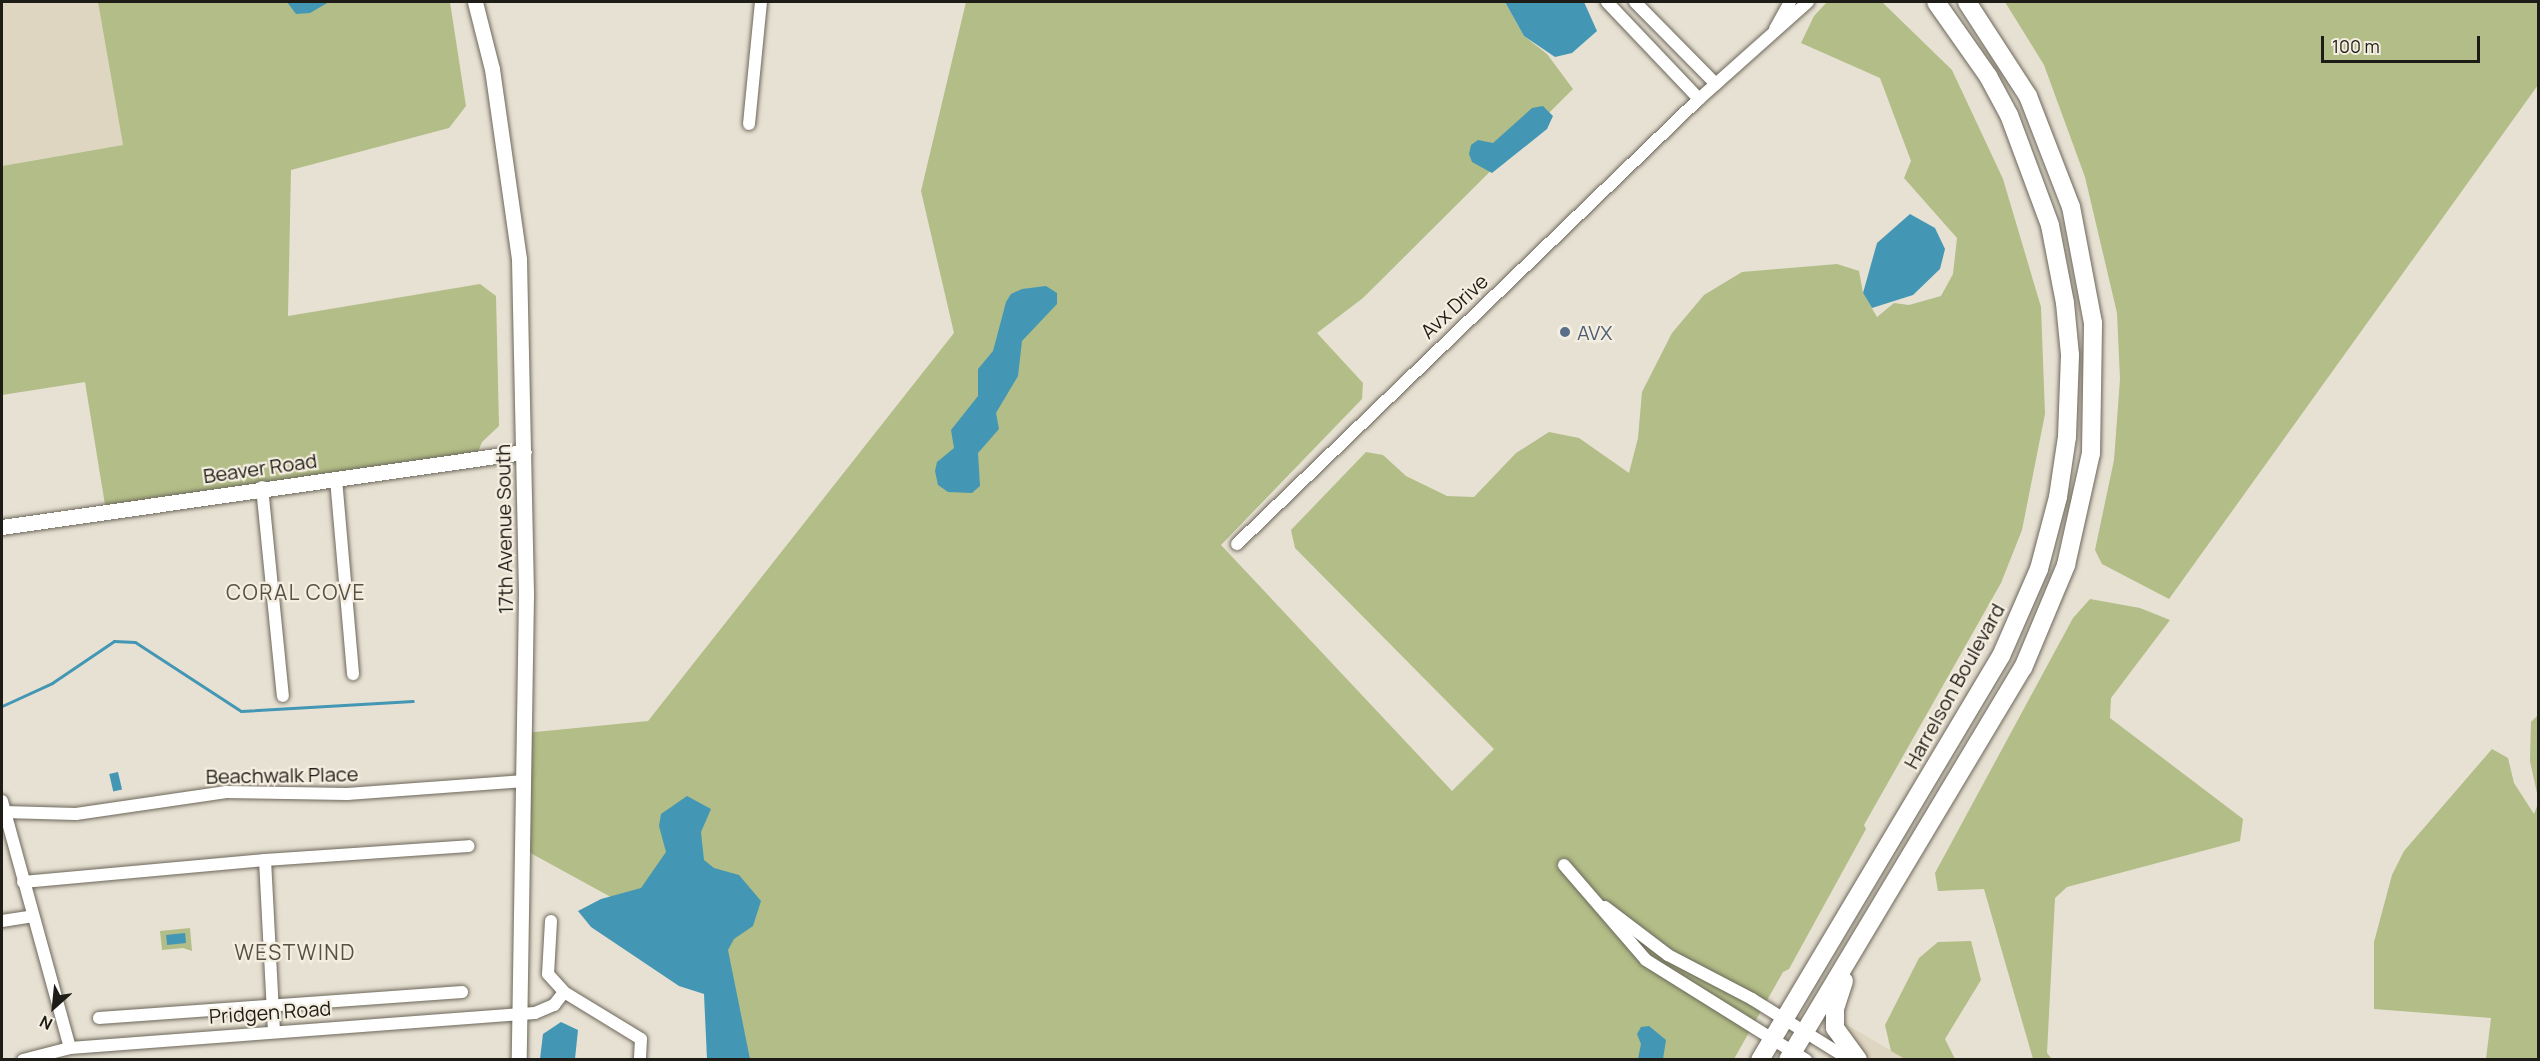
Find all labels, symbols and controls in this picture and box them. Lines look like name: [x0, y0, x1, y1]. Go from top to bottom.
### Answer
scale bar: [2324, 24, 2483, 62]
text: 100 m: [2332, 34, 2380, 58]
street label: Avx Drive: [1415, 269, 1493, 343]
place label: AVX: [1577, 320, 1612, 344]
marker: AVX: [1558, 325, 1572, 339]
street label: 17th Avenue South: [491, 444, 517, 614]
street label: Beaver Road: [202, 448, 318, 488]
district label: CORAL COVE: [226, 579, 366, 605]
street label: Harrelson Boulevard: [1899, 599, 2009, 773]
street label: Beachwalk Place: [206, 762, 358, 788]
district label: WESTWIND: [234, 939, 356, 965]
north arrow: [24, 977, 84, 1037]
street label: Pridgen Road: [208, 996, 332, 1028]
text: N: [36, 1011, 56, 1035]

